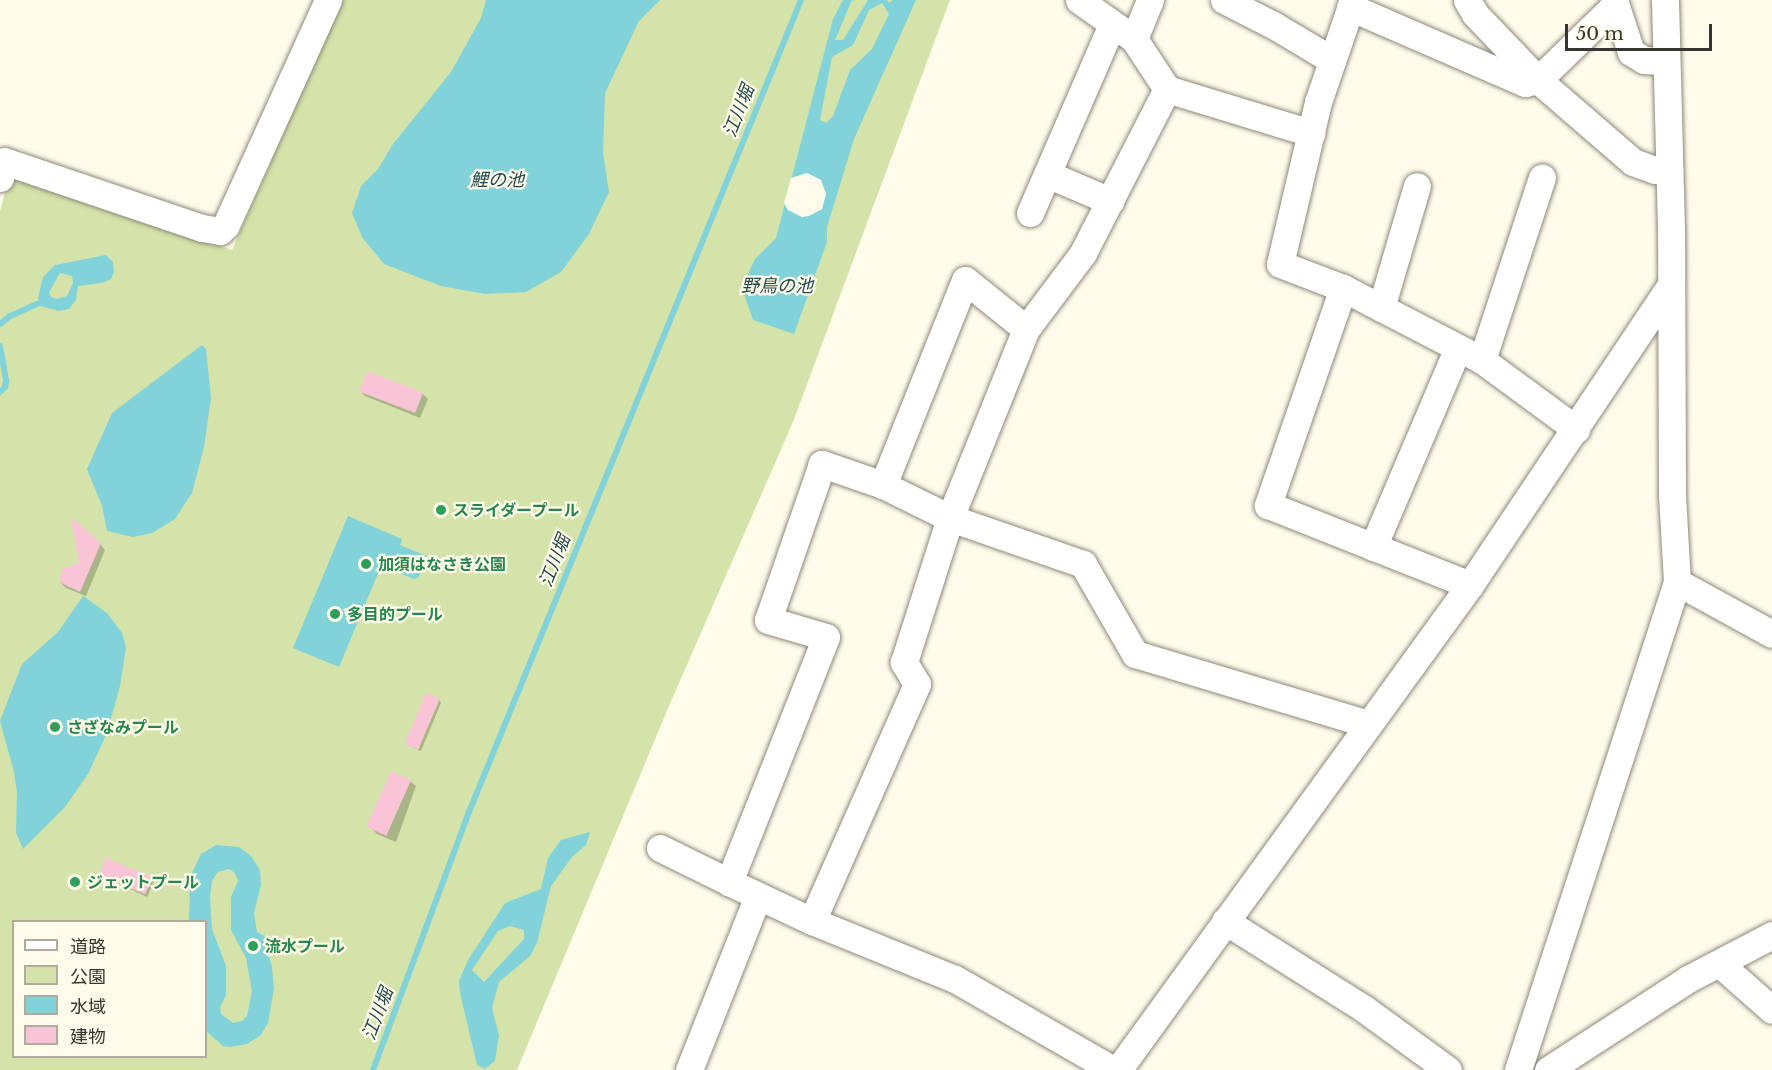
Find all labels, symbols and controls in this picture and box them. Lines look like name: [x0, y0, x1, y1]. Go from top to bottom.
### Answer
scale bar: [1568, 12, 1715, 50]
text: 50 m: [1576, 23, 1624, 45]
water label: 江川堀: [719, 82, 759, 140]
water label: 鯉の池: [470, 169, 524, 191]
water label: 野鳥の池: [741, 275, 813, 297]
place label: スライダープール: [453, 500, 581, 520]
marker: スライダープール: [434, 503, 448, 517]
water label: 江川堀: [535, 532, 575, 590]
place label: 加須はなさき公園: [378, 554, 506, 574]
marker: 加須はなさき公園: [359, 557, 373, 571]
place label: 多目的プール: [347, 604, 443, 624]
marker: 多目的プール: [328, 607, 342, 621]
place label: さざなみプール: [67, 717, 179, 737]
marker: さざなみプール: [48, 720, 62, 734]
place label: ジェットプール: [87, 872, 199, 892]
marker: ジェットプール: [68, 875, 82, 889]
legend: [12, 920, 207, 1058]
text: 道路: [70, 936, 106, 958]
place label: 流水プール: [265, 936, 345, 956]
marker: 流水プール: [246, 939, 260, 953]
text: 公園: [70, 966, 106, 988]
water label: 江川堀: [358, 985, 398, 1043]
text: 水域: [70, 996, 106, 1018]
text: 建物: [70, 1026, 106, 1048]

